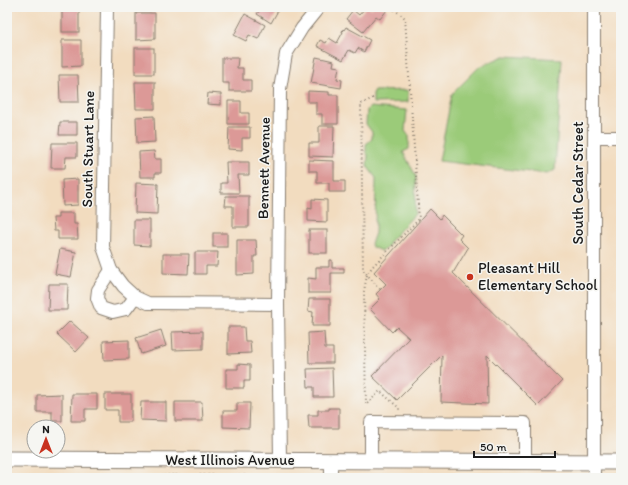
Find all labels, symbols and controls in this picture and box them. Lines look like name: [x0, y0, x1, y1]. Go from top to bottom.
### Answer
street label: South Stuart Lane: [78, 90, 98, 208]
street label: Bennett Avenue: [254, 117, 274, 219]
street label: South Cedar Street: [569, 121, 587, 245]
place label: Pleasant Hill Elementary School: [478, 259, 598, 294]
marker: Pleasant Hill Elementary School: [465, 272, 475, 282]
north arrow: [26, 419, 66, 459]
text: N: [42, 423, 50, 436]
scale bar: [474, 433, 555, 459]
text: 50 m: [480, 440, 506, 454]
street label: West Illinois Avenue: [165, 451, 295, 469]

